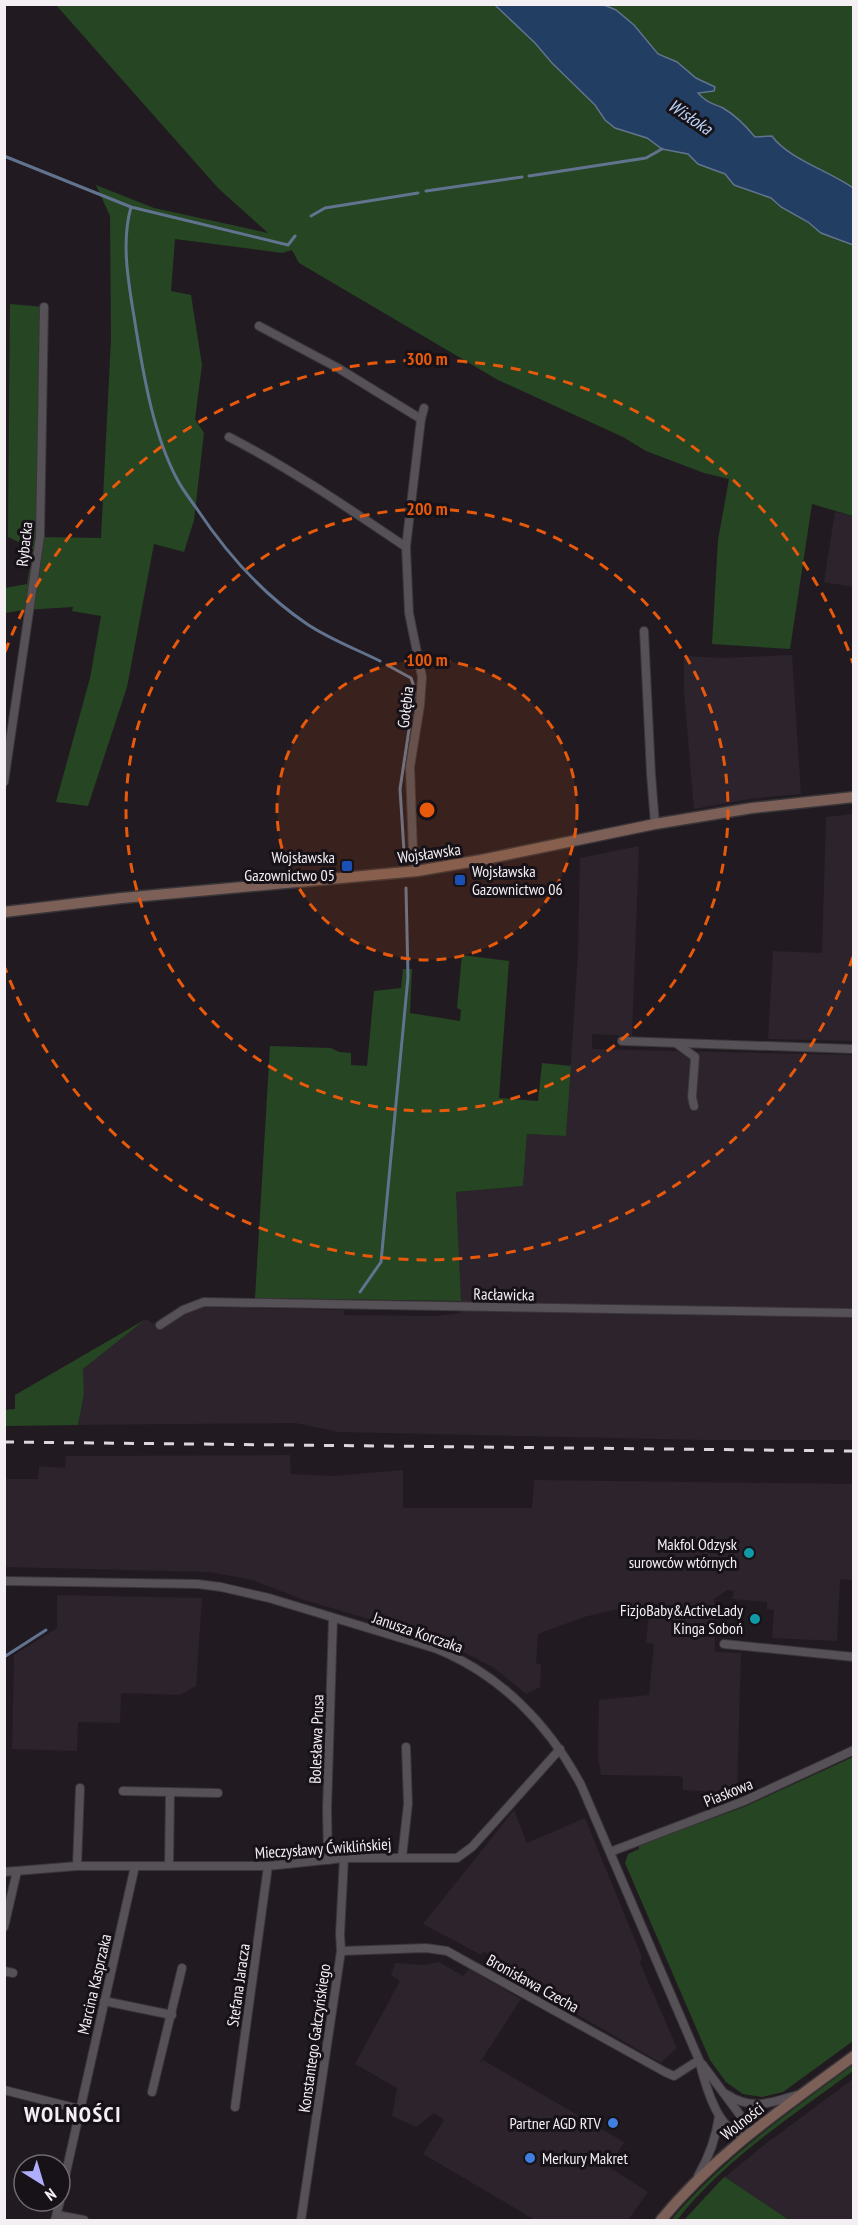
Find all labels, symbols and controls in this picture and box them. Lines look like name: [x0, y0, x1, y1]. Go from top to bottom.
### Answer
water label: Wisłoka: [664, 94, 717, 140]
text: 300 m: [406, 347, 448, 370]
text: 200 m: [406, 497, 448, 520]
street label: Rybacka: [12, 521, 36, 567]
text: 100 m: [406, 648, 448, 671]
street label: Gołębia: [393, 685, 417, 729]
centre of rings: [417, 800, 437, 820]
street label: Wojsławska: [396, 839, 462, 867]
place label: Wojsławska Gazownictwo 05: [244, 847, 335, 885]
marker: Wojsławska Gazownictwo 05: [340, 859, 354, 873]
place label: Wojsławska Gazownictwo 06: [472, 861, 563, 899]
marker: Wojsławska Gazownictwo 06: [453, 873, 467, 887]
street label: Racławicka: [473, 1283, 535, 1305]
place label: Makfol Odzysk surowców wtórnych: [629, 1534, 738, 1572]
marker: Makfol Odzysk surowców wtórnych: [742, 1546, 756, 1560]
place label: FizjoBaby&ActiveLady Kinga Soboń: [620, 1600, 743, 1638]
street label: Janusza Korczaka: [369, 1607, 466, 1657]
marker: FizjoBaby&ActiveLady Kinga Soboń: [748, 1612, 762, 1626]
street label: Bolesława Prusa: [304, 1694, 328, 1784]
street label: Piaskowa: [701, 1773, 755, 1811]
street label: Mieczysławy Ćwiklińskiej: [254, 1833, 392, 1863]
street label: Marcina Kasprzaka: [73, 1932, 115, 2036]
street label: Stefana Jaracza: [222, 1942, 254, 2028]
street label: Bronisława Czecha: [483, 1949, 583, 2017]
street label: Konstantego Gałczyńskiego: [294, 1962, 334, 2114]
street label: Wolności: [716, 2098, 768, 2144]
district label: WOLNOŚCI: [23, 2100, 122, 2128]
place label: Partner AGD RTV: [509, 2113, 602, 2133]
marker: Partner AGD RTV: [606, 2116, 620, 2130]
place label: Merkury Makret: [542, 2148, 628, 2168]
marker: Merkury Makret: [523, 2151, 537, 2165]
north arrow: [12, 2153, 72, 2213]
text: N: [42, 2184, 60, 2206]

